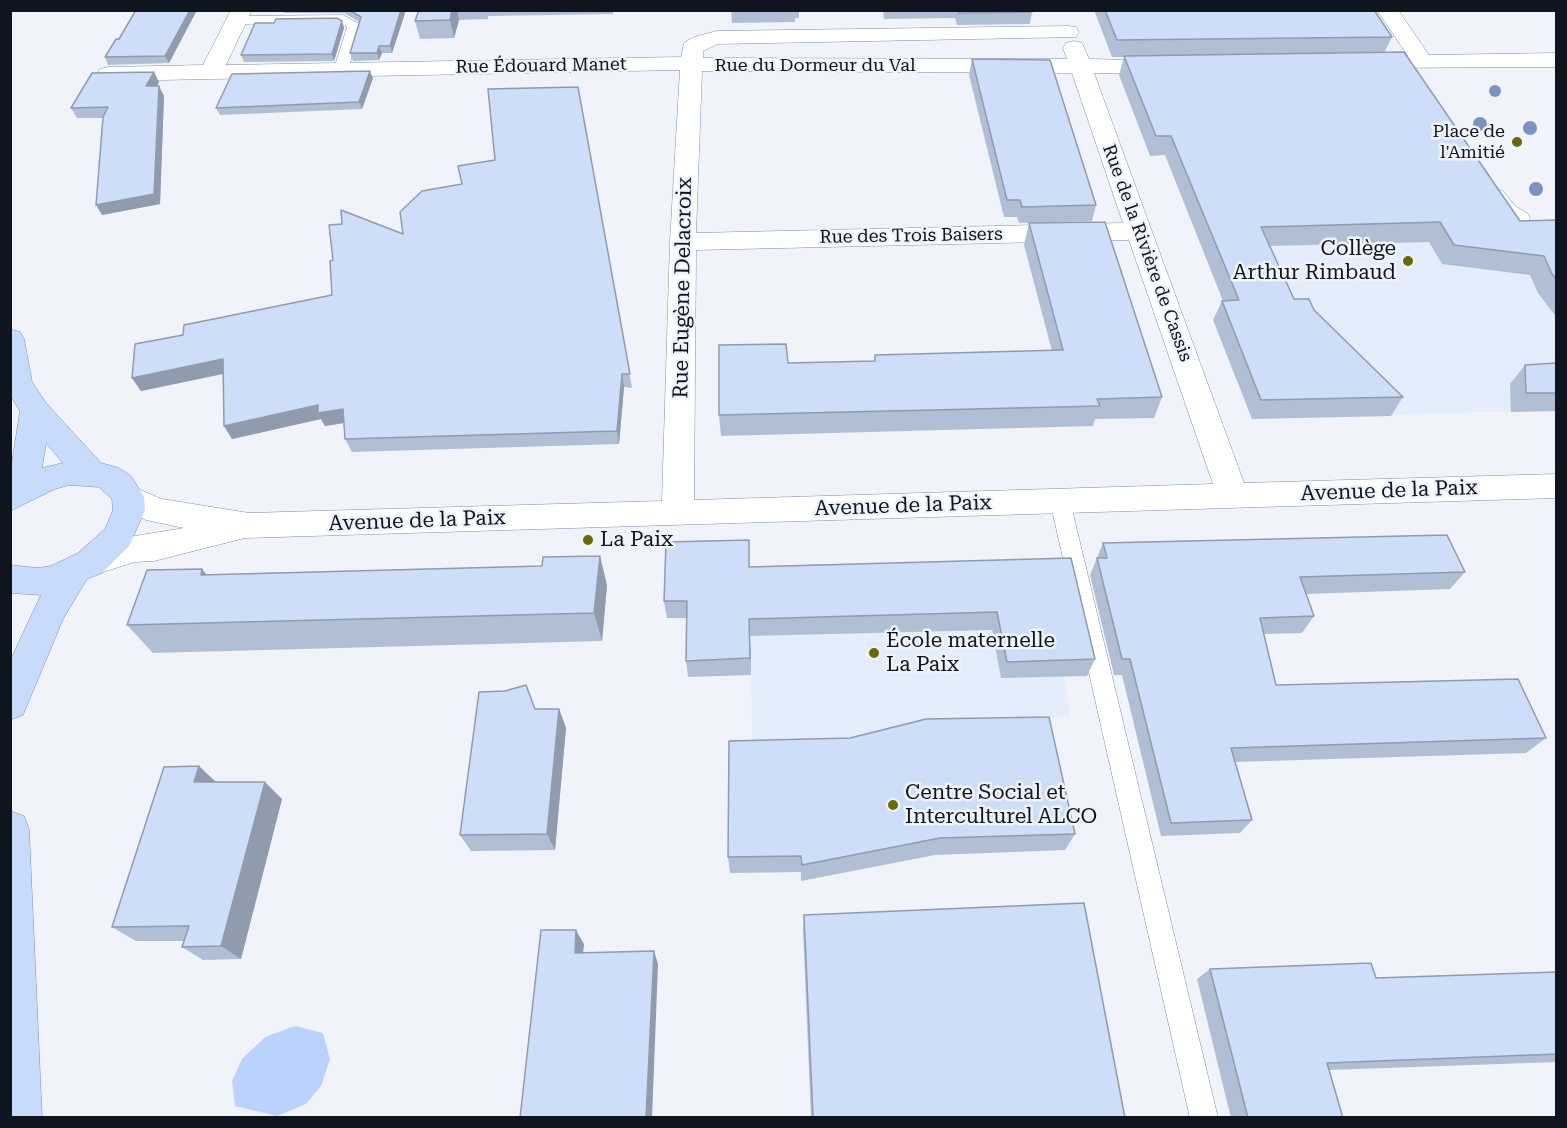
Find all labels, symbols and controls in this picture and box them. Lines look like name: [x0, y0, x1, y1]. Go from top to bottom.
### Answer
street label: Rue Édouard Manet: [455, 54, 627, 78]
street label: Rue du Dormeur du Val: [714, 55, 916, 77]
place label: Place de l'Amitié: [1432, 121, 1505, 164]
marker: Place de l'Amitié: [1510, 135, 1524, 149]
street label: Rue de la Rivière de Cassis: [1098, 141, 1196, 365]
street label: Rue Eugène Delacroix: [668, 177, 698, 399]
street label: Rue des Trois Baisers: [819, 224, 1003, 248]
place label: Collège Arthur Rimbaud: [1233, 236, 1396, 286]
marker: Collège Arthur Rimbaud: [1401, 254, 1415, 268]
street label: Avenue de la Paix: [1300, 475, 1478, 507]
street label: Avenue de la Paix: [814, 490, 992, 522]
street label: Avenue de la Paix: [328, 505, 506, 537]
place label: La Paix: [600, 527, 673, 553]
marker: La Paix: [581, 533, 595, 547]
place label: École maternelle La Paix: [886, 628, 1055, 678]
marker: École maternelle La Paix: [867, 646, 881, 660]
place label: Centre Social et Interculturel ALCO: [905, 780, 1097, 830]
marker: Centre Social et Interculturel ALCO: [886, 798, 900, 812]

